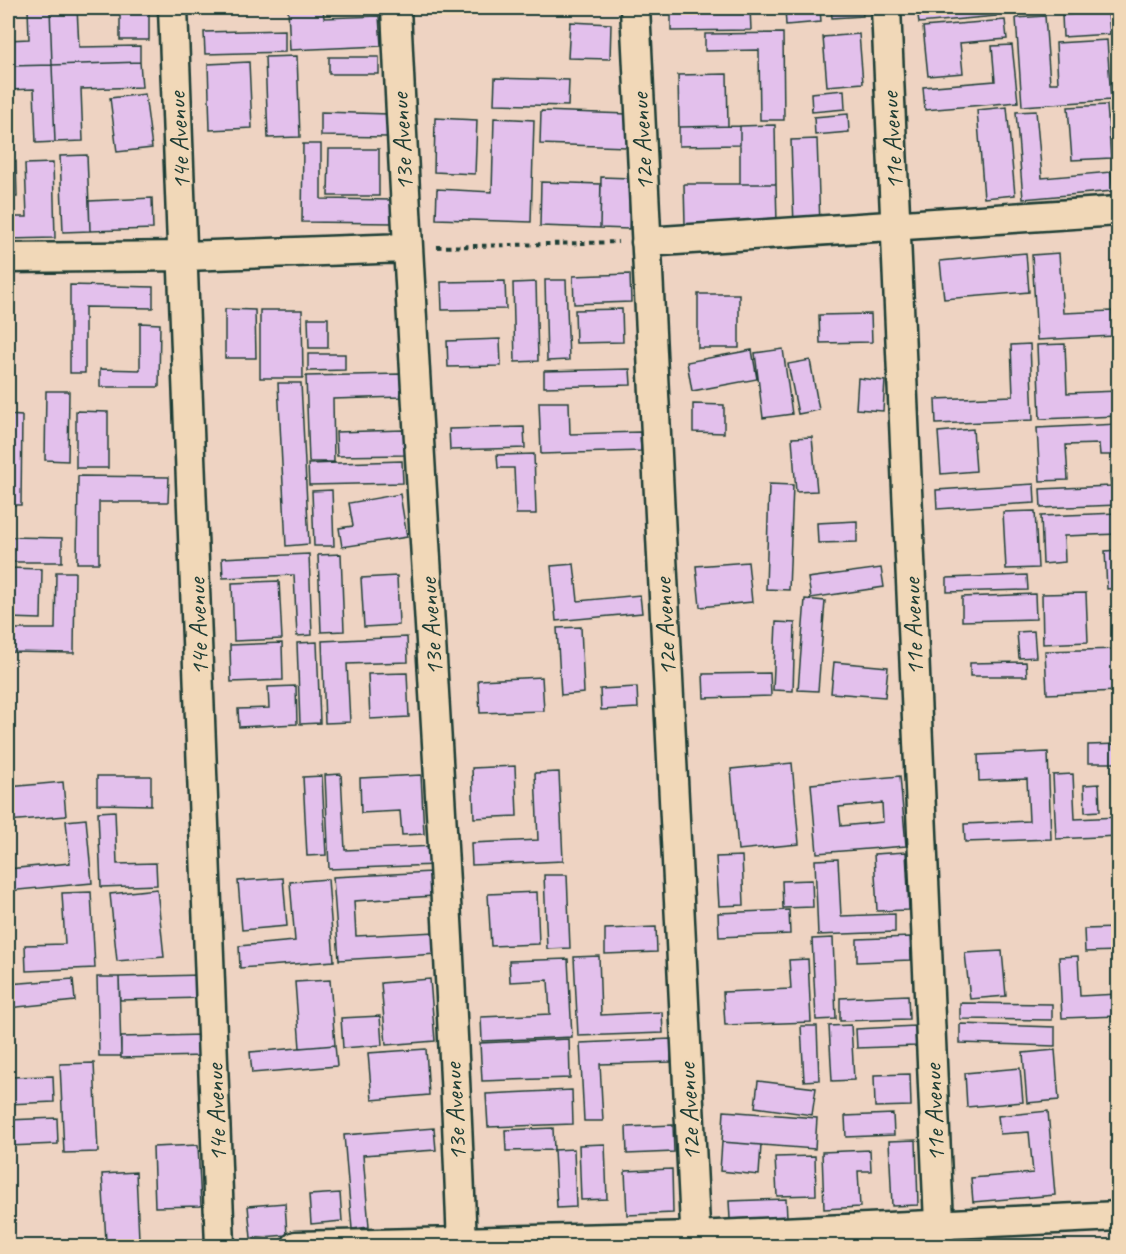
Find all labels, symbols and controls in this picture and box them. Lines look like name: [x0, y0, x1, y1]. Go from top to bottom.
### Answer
street label: 14e Avenue: [160, 89, 198, 191]
street label: 11e Avenue: [873, 89, 911, 191]
street label: 13e Avenue: [383, 90, 421, 192]
street label: 12e Avenue: [623, 90, 661, 192]
street label: 13e Avenue: [411, 574, 451, 677]
street label: 14e Avenue: [180, 575, 216, 676]
street label: 12e Avenue: [646, 575, 684, 677]
street label: 11e Avenue: [895, 575, 931, 676]
street label: 13e Avenue: [436, 1060, 474, 1162]
street label: 12e Avenue: [670, 1060, 708, 1162]
street label: 14e Avenue: [198, 1061, 234, 1162]
street label: 11e Avenue: [916, 1061, 952, 1162]

